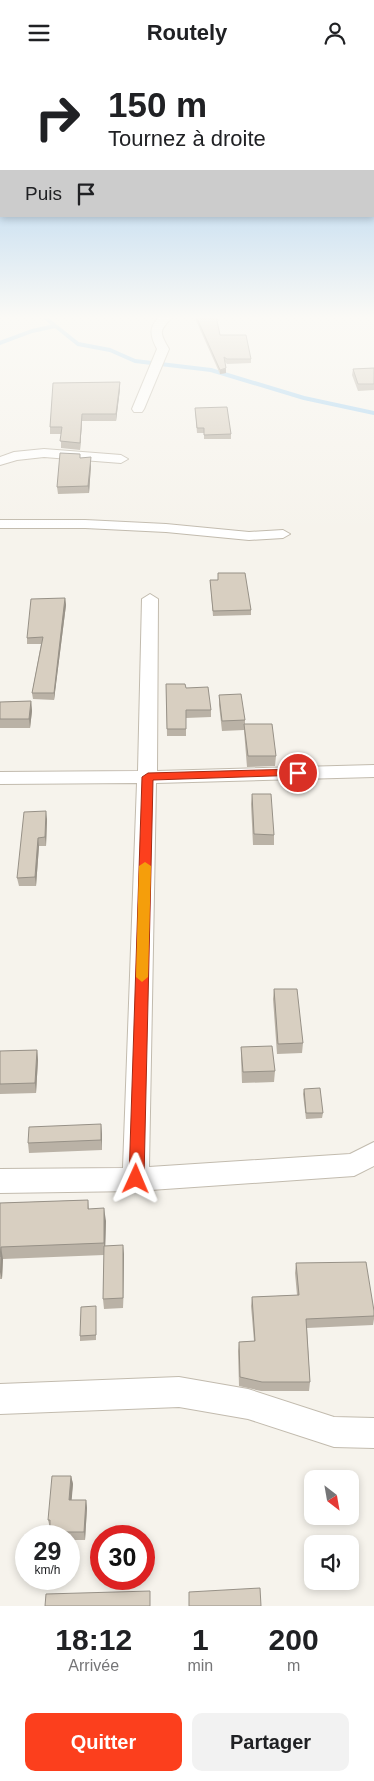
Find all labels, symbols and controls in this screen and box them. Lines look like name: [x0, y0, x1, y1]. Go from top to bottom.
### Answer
icon: menu: [25, 19, 53, 47]
icon: person: [321, 19, 349, 47]
text: Routely: [147, 20, 227, 45]
icon: right: [25, 85, 90, 150]
text: 150 m: [108, 85, 207, 124]
text: Tournez à droite: [108, 126, 266, 151]
icon: arrive: [72, 180, 100, 208]
text: Puis: [25, 183, 62, 204]
pin: [277, 752, 319, 794]
icon: arrive: [284, 759, 312, 787]
position arrow: [109, 1152, 161, 1204]
north arrow: [304, 1470, 359, 1525]
map controls: [304, 1470, 359, 1590]
speed limit sign: 30: [90, 1525, 155, 1590]
button: sound: [304, 1535, 359, 1590]
text: 29: [34, 1537, 61, 1565]
text: km/h: [34, 1563, 61, 1577]
text: 18:12: [55, 1623, 132, 1656]
text: 1: [192, 1623, 209, 1656]
text: 200: [269, 1623, 319, 1656]
text: Arrivée: [68, 1657, 119, 1674]
text: min: [187, 1657, 213, 1674]
text: m: [287, 1657, 300, 1674]
button: Quitter: [25, 1713, 182, 1771]
button: Partager: [192, 1713, 349, 1771]

